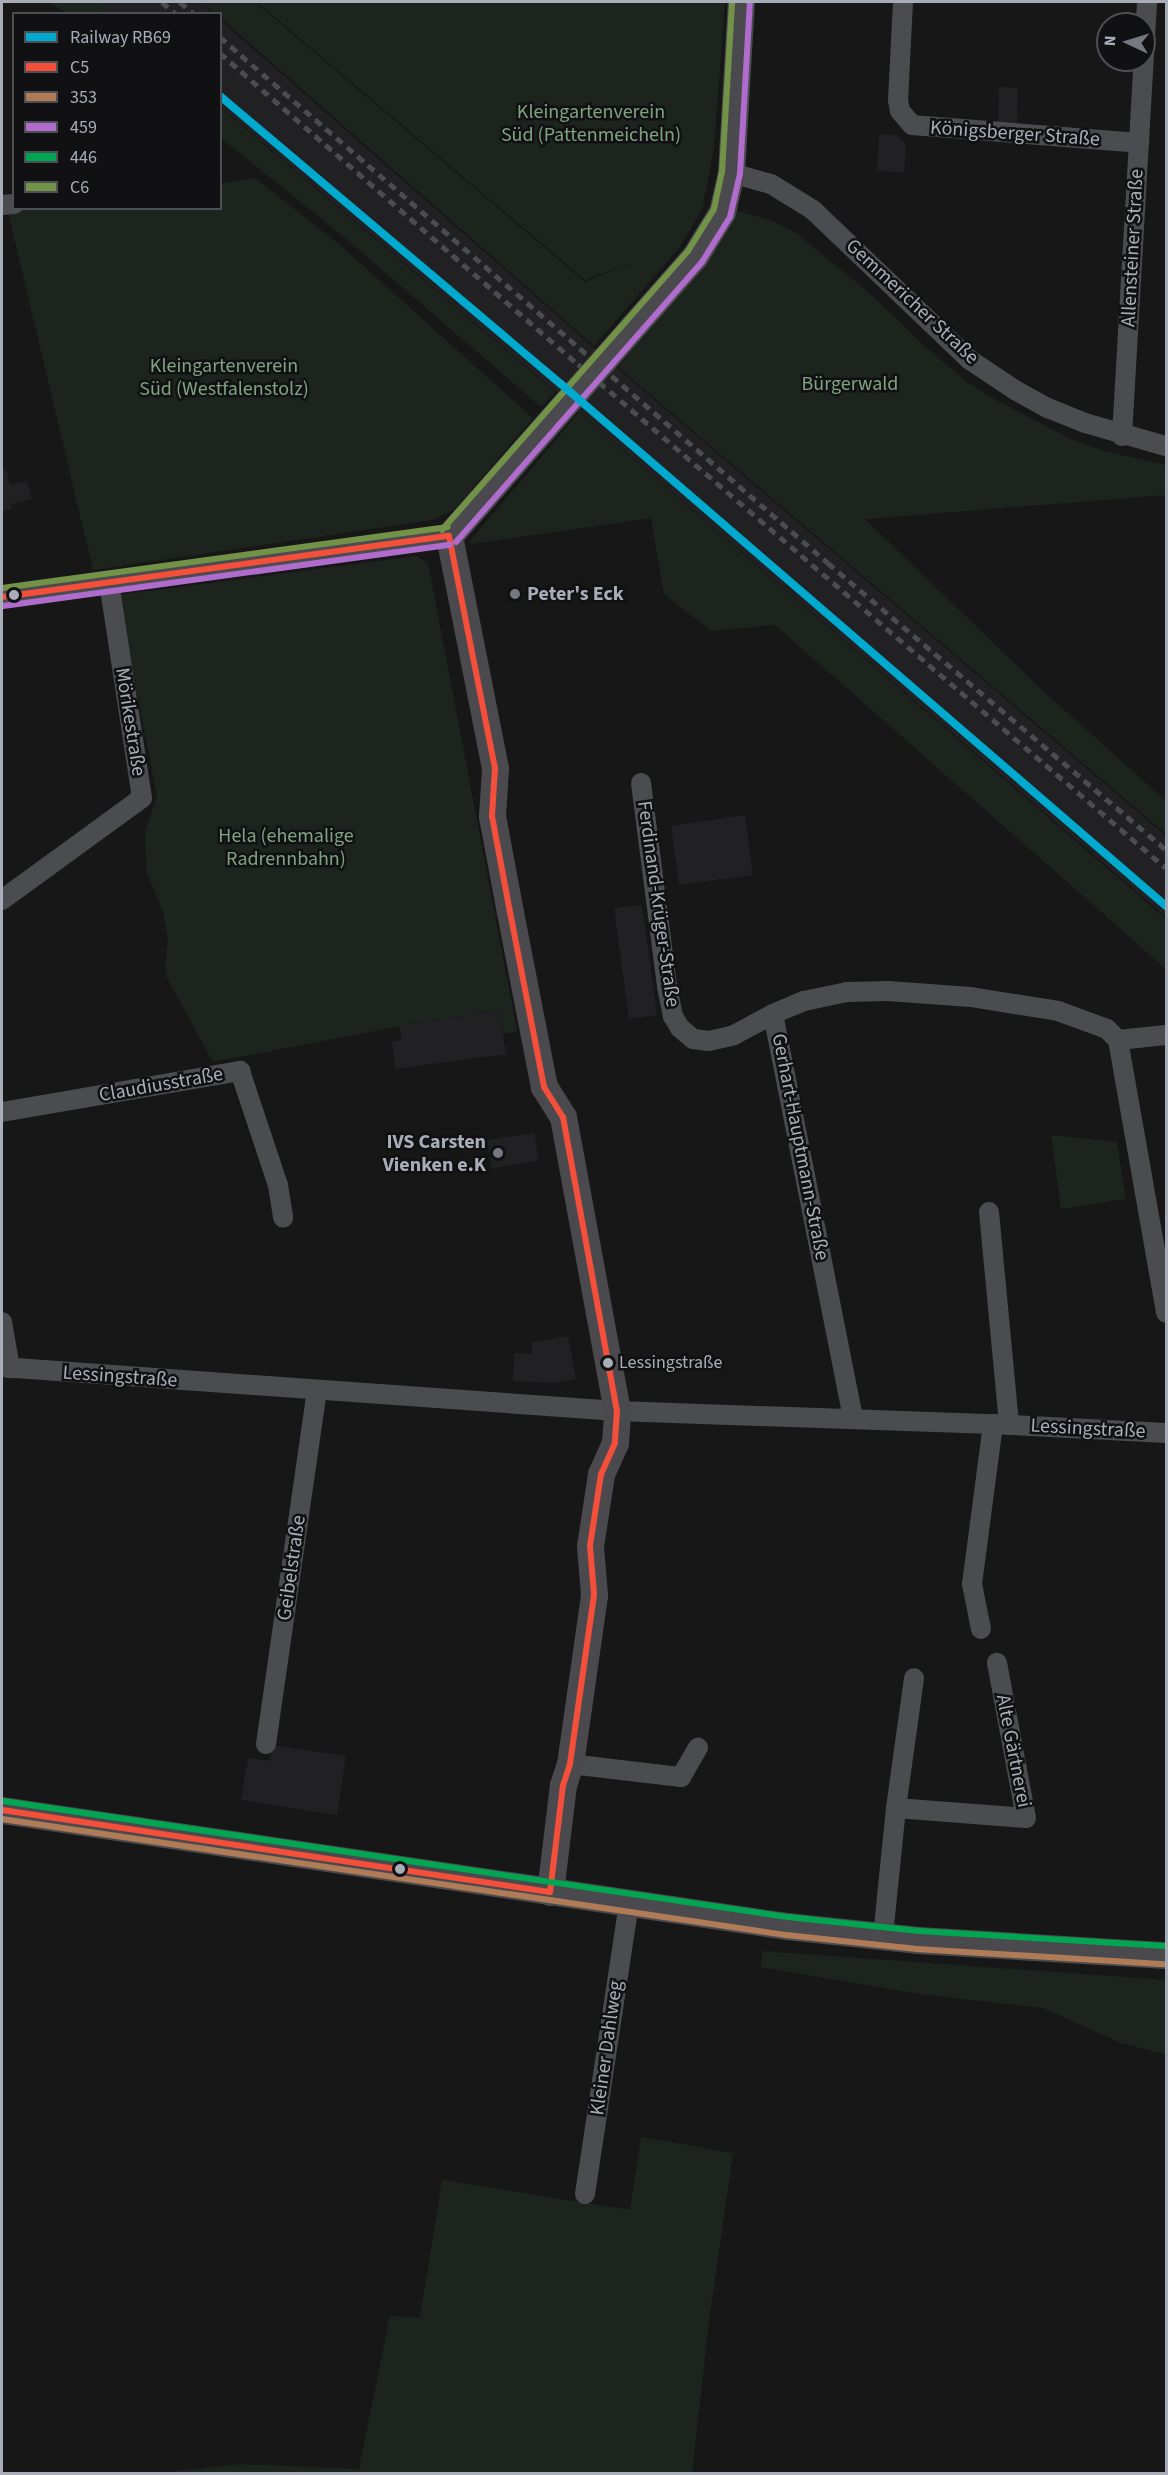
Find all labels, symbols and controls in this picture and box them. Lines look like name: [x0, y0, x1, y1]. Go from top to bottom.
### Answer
legend: [12, 12, 222, 210]
north arrow: [1096, 12, 1156, 72]
text: Railway RB69: [70, 25, 171, 50]
text: N: [1099, 35, 1121, 47]
text: C5: [70, 55, 89, 80]
text: 353: [70, 85, 97, 110]
park label: Kleingartenverein Süd (Pattenmeicheln): [501, 100, 681, 147]
text: 459: [70, 115, 97, 140]
street label: Königsberger Straße: [929, 116, 1101, 152]
text: 446: [70, 145, 97, 170]
street label: Allensteiner Straße: [1117, 168, 1149, 328]
text: C6: [70, 175, 89, 200]
street label: Gemmericher Straße: [841, 234, 983, 370]
park label: Kleingartenverein Süd (Westfalenstolz): [139, 355, 309, 402]
park label: Bürgerwald: [802, 372, 898, 396]
place label: Peter's Eck: [527, 582, 624, 606]
marker: Peter's Eck: [508, 587, 522, 601]
unlabelled marker: [8, 589, 20, 601]
street label: Mörikestraße: [110, 666, 150, 778]
street label: Ferdinand-Krüger-Straße: [632, 799, 684, 1009]
park label: Hela (ehemalige Radrennbahn): [218, 825, 354, 872]
street label: Gerhart-Hauptmann-Straße: [766, 1032, 834, 1262]
street label: Claudiusstraße: [97, 1062, 225, 1108]
place label: IVS Carsten Vienken e.K: [383, 1130, 486, 1177]
marker: IVS Carsten Vienken e.K: [491, 1146, 505, 1160]
place label: Lessingstraße: [619, 1352, 722, 1374]
marker: Lessingstraße: [602, 1357, 614, 1369]
street label: Lessingstraße: [62, 1361, 178, 1393]
street label: Lessingstraße: [1030, 1414, 1146, 1444]
street label: Geibelstraße: [273, 1514, 311, 1622]
street label: Alte Gärtnerei: [990, 1692, 1036, 1810]
unlabelled marker: [394, 1863, 406, 1875]
street label: Kleiner Dahlweg: [586, 1979, 628, 2117]

